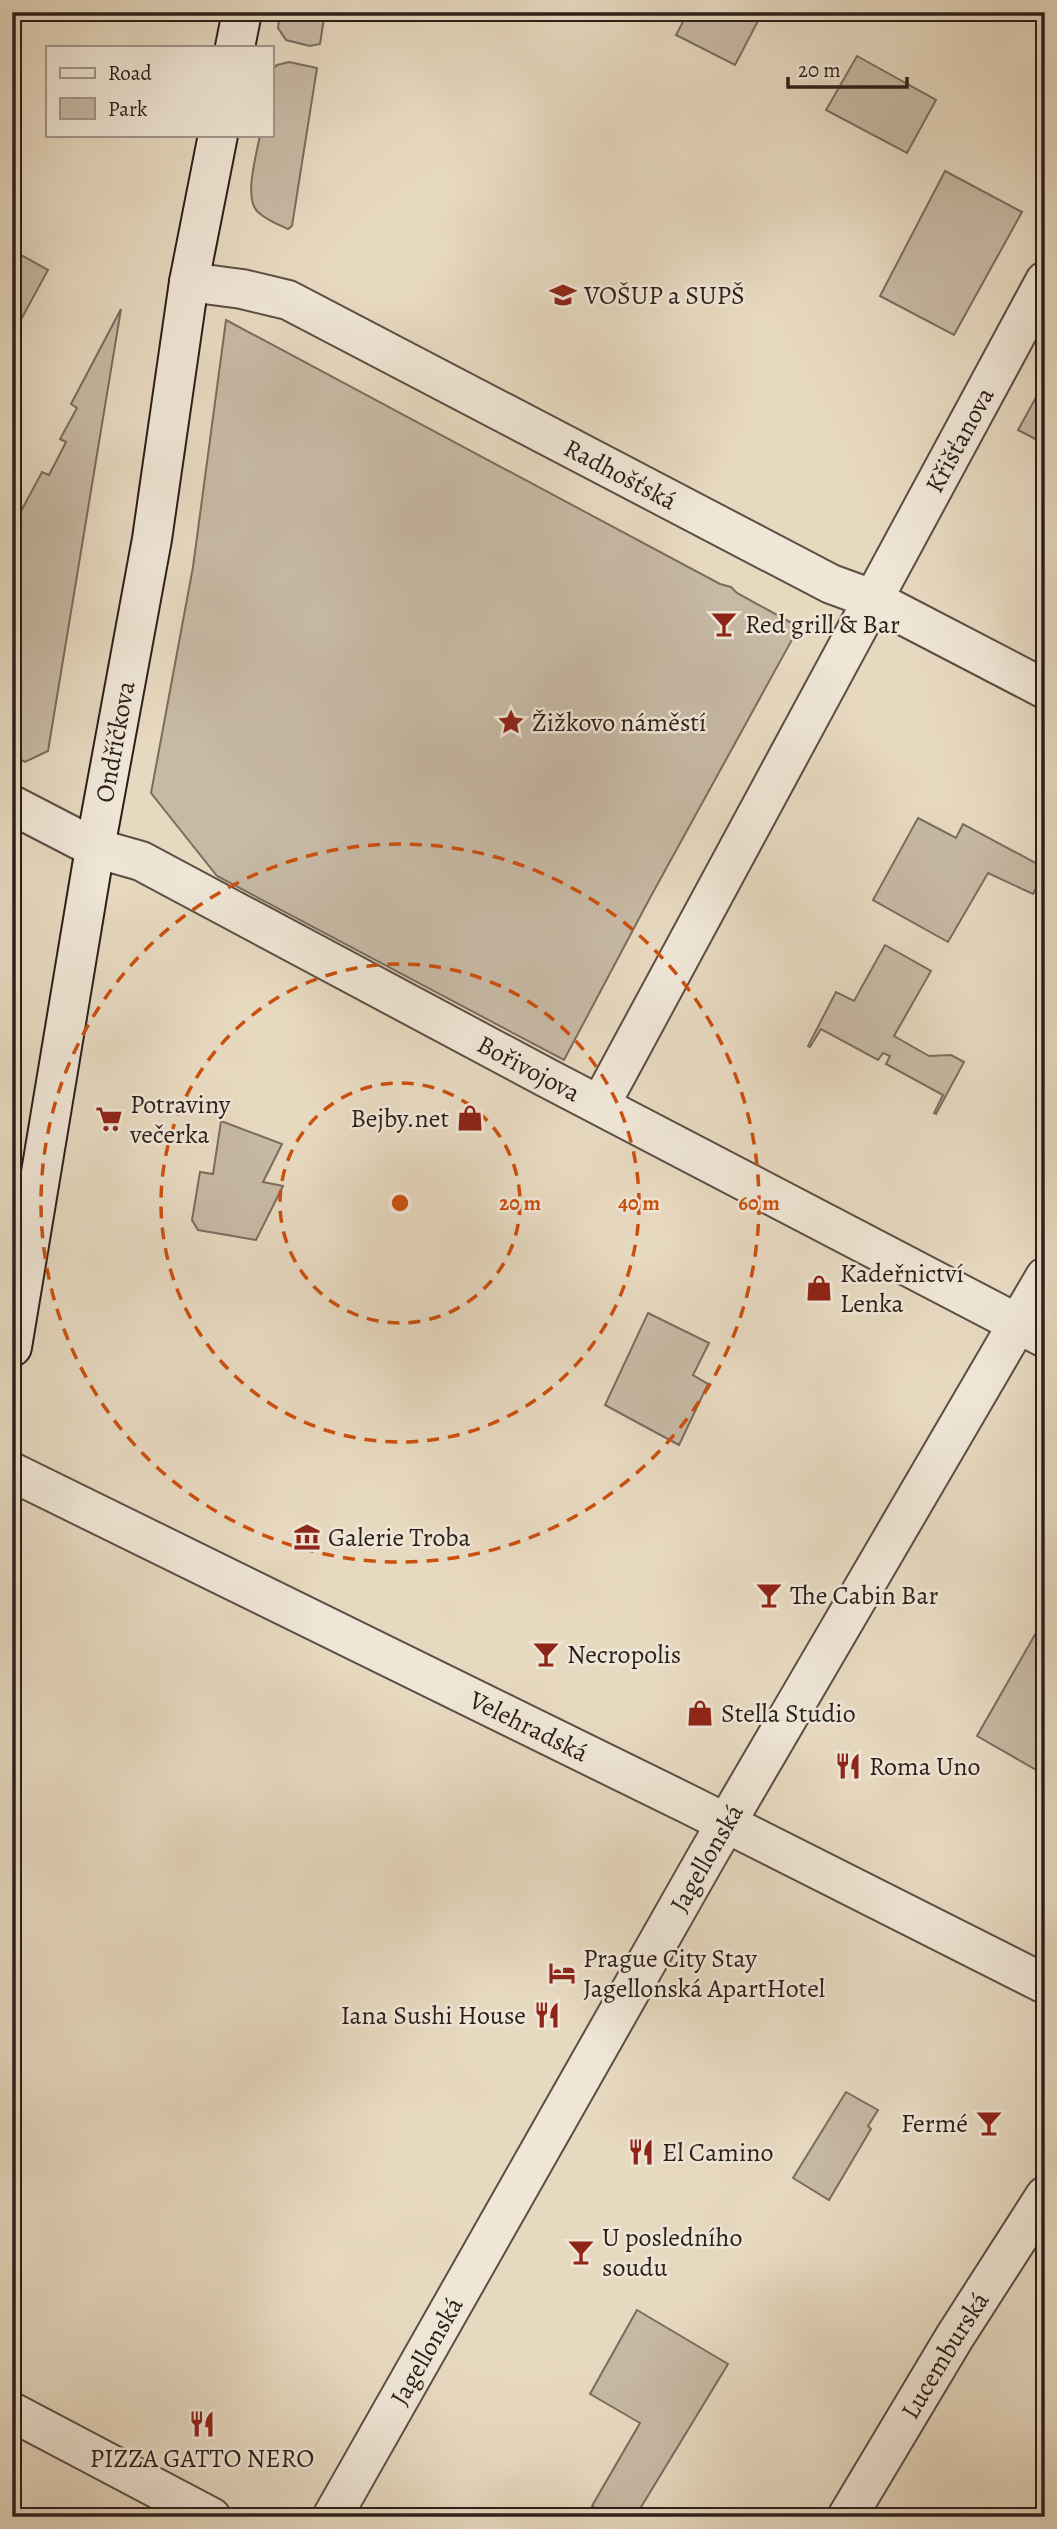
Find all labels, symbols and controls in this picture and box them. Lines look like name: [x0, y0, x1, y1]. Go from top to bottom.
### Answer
legend: [46, 46, 273, 136]
scale bar: [788, 46, 906, 90]
text: 20 m: [798, 56, 841, 84]
text: Road: [108, 59, 152, 87]
text: Park: [108, 95, 148, 123]
place label: VOŠUP a SUPŠ: [583, 278, 745, 313]
school or university icon: VOŠUP a SUPŠ: [548, 280, 578, 310]
street label: Křišťanova: [917, 381, 1002, 499]
street label: Radhošťská: [558, 430, 683, 518]
place label: Red grill & Bar: [745, 607, 900, 642]
bar icon: Red grill & Bar: [709, 609, 739, 639]
street label: Ondříčkova: [87, 678, 143, 805]
place label: Žižkovo náměstí: [532, 705, 706, 740]
place icon: Žižkovo náměstí: [496, 707, 526, 737]
street label: Bořivojova: [471, 1027, 586, 1110]
place label: Potraviny večerka: [129, 1087, 231, 1152]
place label: Bejby.net: [351, 1101, 449, 1136]
shop icon: Bejby.net: [455, 1103, 485, 1133]
supermarket icon: Potraviny večerka: [94, 1104, 124, 1134]
text: 20 m: [499, 1189, 541, 1217]
text: 40 m: [618, 1189, 660, 1217]
text: 60 m: [738, 1189, 780, 1217]
centre of rings: [388, 1191, 412, 1215]
place label: Kadeřnictví Lenka: [840, 1256, 964, 1321]
shop icon: Kadeřnictví Lenka: [804, 1273, 834, 1303]
place label: Galerie Troba: [328, 1520, 471, 1555]
museum icon: Galerie Troba: [292, 1522, 322, 1552]
place label: The Cabin Bar: [790, 1578, 939, 1613]
bar icon: The Cabin Bar: [754, 1580, 784, 1610]
place label: Necropolis: [567, 1637, 681, 1672]
bar icon: Necropolis: [531, 1639, 561, 1669]
street label: Velehradská: [463, 1682, 594, 1770]
place label: Stella Studio: [721, 1696, 856, 1731]
shop icon: Stella Studio: [685, 1698, 715, 1728]
place label: Roma Uno: [869, 1749, 980, 1784]
restaurant icon: Roma Uno: [833, 1751, 863, 1781]
street label: Jagellonská: [662, 1798, 752, 1919]
place label: Prague City Stay Jagellonská ApartHotel: [583, 1941, 825, 2006]
hotel icon: Prague City Stay Jagellonská ApartHotel: [547, 1958, 577, 1988]
place label: Iana Sushi House: [341, 1998, 526, 2033]
restaurant icon: Iana Sushi House: [532, 2000, 562, 2030]
place label: Fermé: [901, 2106, 968, 2141]
bar icon: Fermé: [974, 2108, 1004, 2138]
place label: El Camino: [662, 2135, 773, 2170]
restaurant icon: El Camino: [626, 2137, 656, 2167]
place label: U posledního soudu: [602, 2220, 742, 2285]
bar icon: U posledního soudu: [566, 2237, 596, 2267]
street label: Lucemburská: [893, 2285, 997, 2426]
street label: Jagellonská: [382, 2291, 471, 2412]
restaurant icon: PIZZA GATTO NERO: [187, 2409, 217, 2439]
place label: PIZZA GATTO NERO: [90, 2441, 314, 2476]

